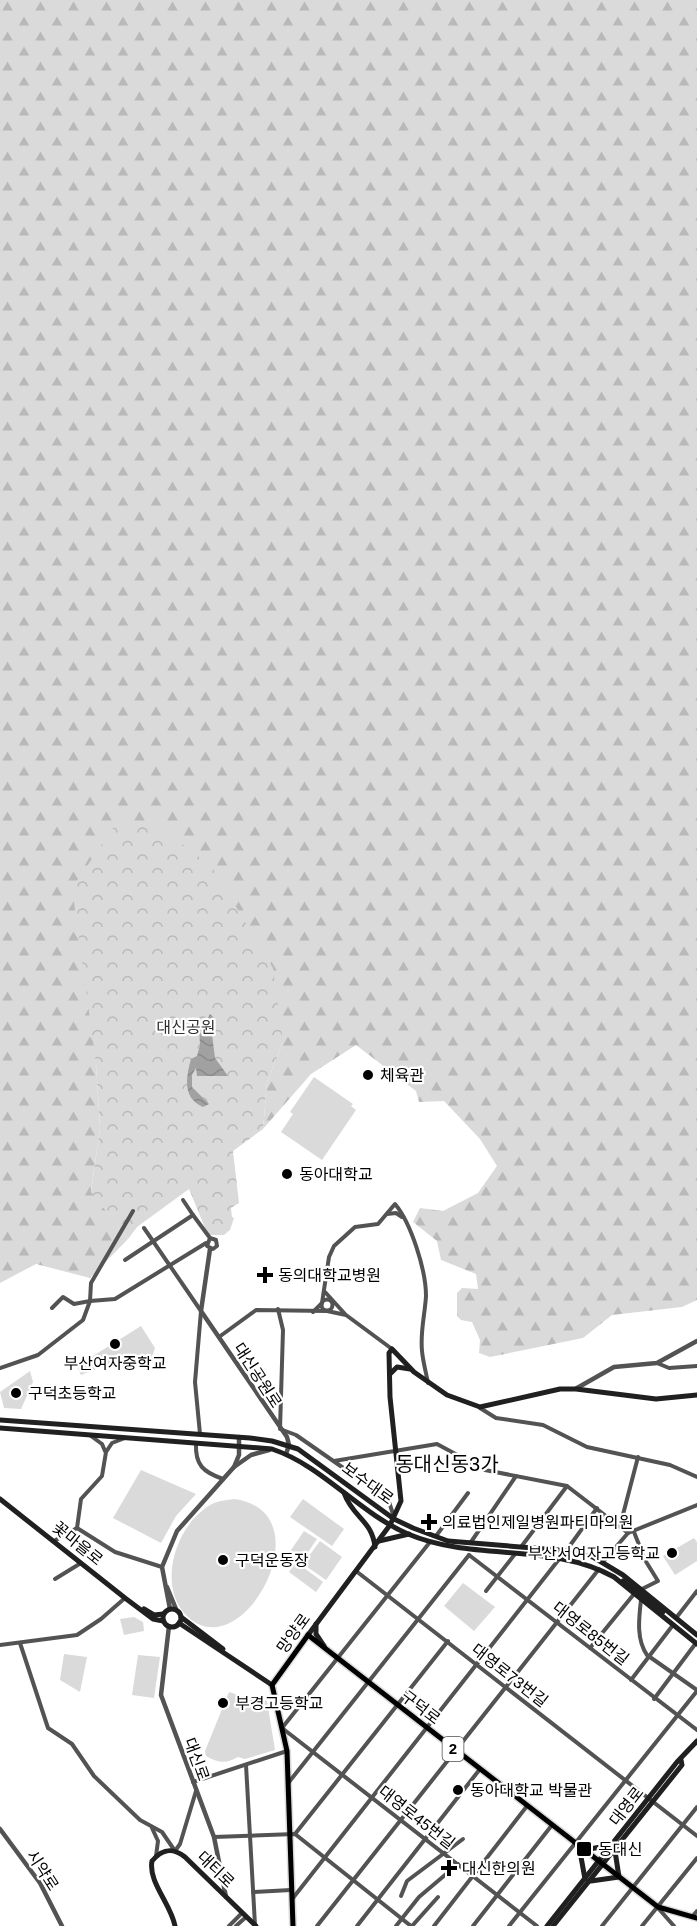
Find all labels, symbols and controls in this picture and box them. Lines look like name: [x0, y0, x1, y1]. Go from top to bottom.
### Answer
park label: 대신공원: [157, 1019, 215, 1036]
place label: 체육관: [380, 1067, 424, 1084]
marker: 체육관: [361, 1068, 375, 1082]
place label: 동아대학교: [299, 1166, 373, 1183]
marker: 동아대학교: [280, 1167, 294, 1181]
marker: 동의대학교병원: [256, 1266, 274, 1284]
place label: 동의대학교병원: [278, 1267, 381, 1284]
marker: 부산여자중학교: [108, 1337, 122, 1351]
street label: 대신공원로: [230, 1340, 285, 1411]
place label: 부산여자중학교: [63, 1355, 167, 1372]
place label: 구덕초등학교: [28, 1385, 116, 1402]
marker: 구덕초등학교: [9, 1386, 23, 1400]
district label: 동대신동3가: [395, 1453, 499, 1475]
street label: 보수대로: [339, 1459, 397, 1508]
marker: 의료법인제일병원파티마의원: [420, 1513, 438, 1531]
place label: 의료법인제일병원파티마의원: [442, 1514, 633, 1531]
street label: 꽃마을로: [49, 1518, 106, 1569]
place label: 부산서여자고등학교: [528, 1545, 660, 1562]
marker: 부산서여자고등학교: [665, 1546, 679, 1560]
place label: 구덕운동장: [235, 1552, 309, 1569]
marker: 구덕운동장: [216, 1553, 230, 1567]
street label: 대영로85번길: [549, 1599, 632, 1668]
street label: 망양로: [274, 1610, 313, 1656]
street label: 대영로73번길: [468, 1641, 551, 1710]
street label: 구덕로: [398, 1687, 444, 1728]
place label: 부경고등학교: [235, 1695, 323, 1712]
marker: 부경고등학교: [216, 1696, 230, 1710]
street label: 대신로: [181, 1736, 212, 1783]
road number: 2: [442, 1737, 464, 1761]
place label: 동아대학교 박물관: [470, 1782, 592, 1799]
street label: 대영로45번길: [375, 1783, 458, 1852]
marker: 동아대학교 박물관: [451, 1783, 465, 1797]
street label: 대영로: [606, 1783, 647, 1829]
marker: 동대신: [575, 1840, 593, 1858]
place label: 동대신: [598, 1841, 642, 1858]
street label: 시약로: [23, 1847, 62, 1894]
street label: 대티로: [194, 1848, 238, 1891]
marker: 대신한의원: [440, 1859, 458, 1877]
place label: 대신한의원: [462, 1860, 536, 1877]

